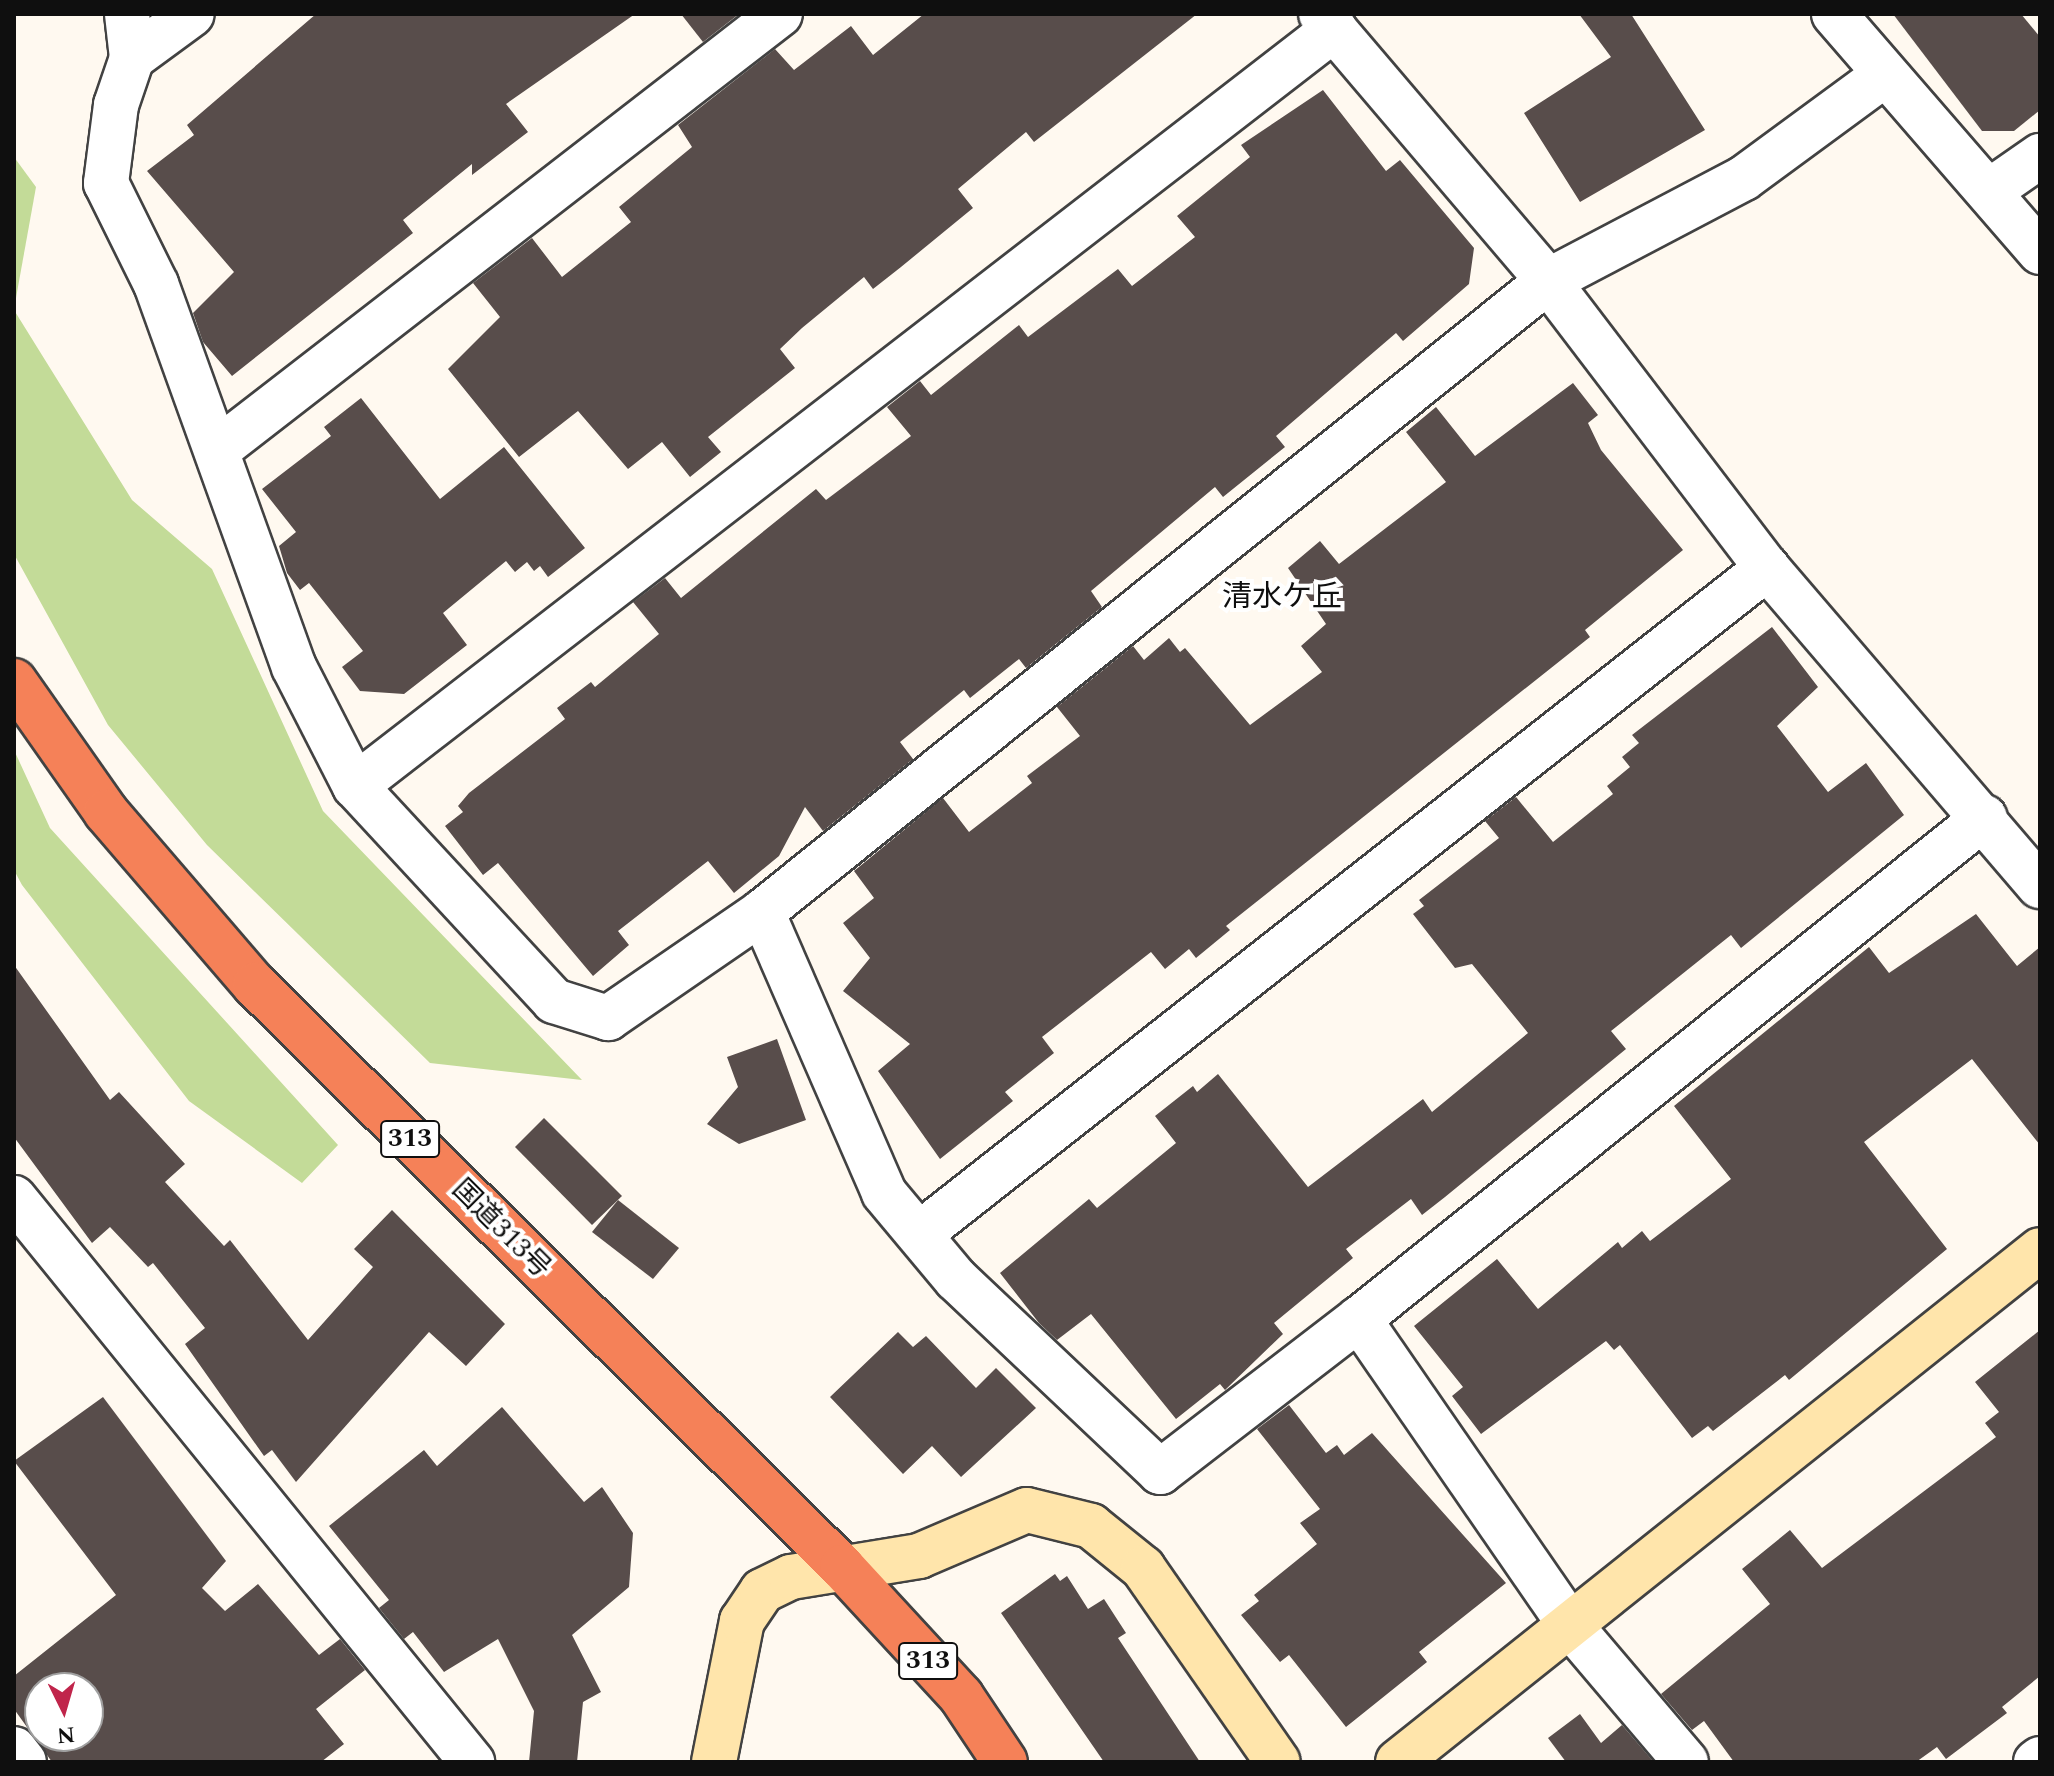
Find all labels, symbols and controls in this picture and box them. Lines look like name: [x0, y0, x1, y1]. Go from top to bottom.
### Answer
district label: 清水ケ丘: [1222, 579, 1342, 615]
road number: 313: [380, 1117, 440, 1161]
street label: 国道313号: [445, 1173, 557, 1285]
road number: 313: [898, 1639, 958, 1683]
north arrow: [24, 1672, 104, 1752]
text: N: [56, 1717, 76, 1752]

